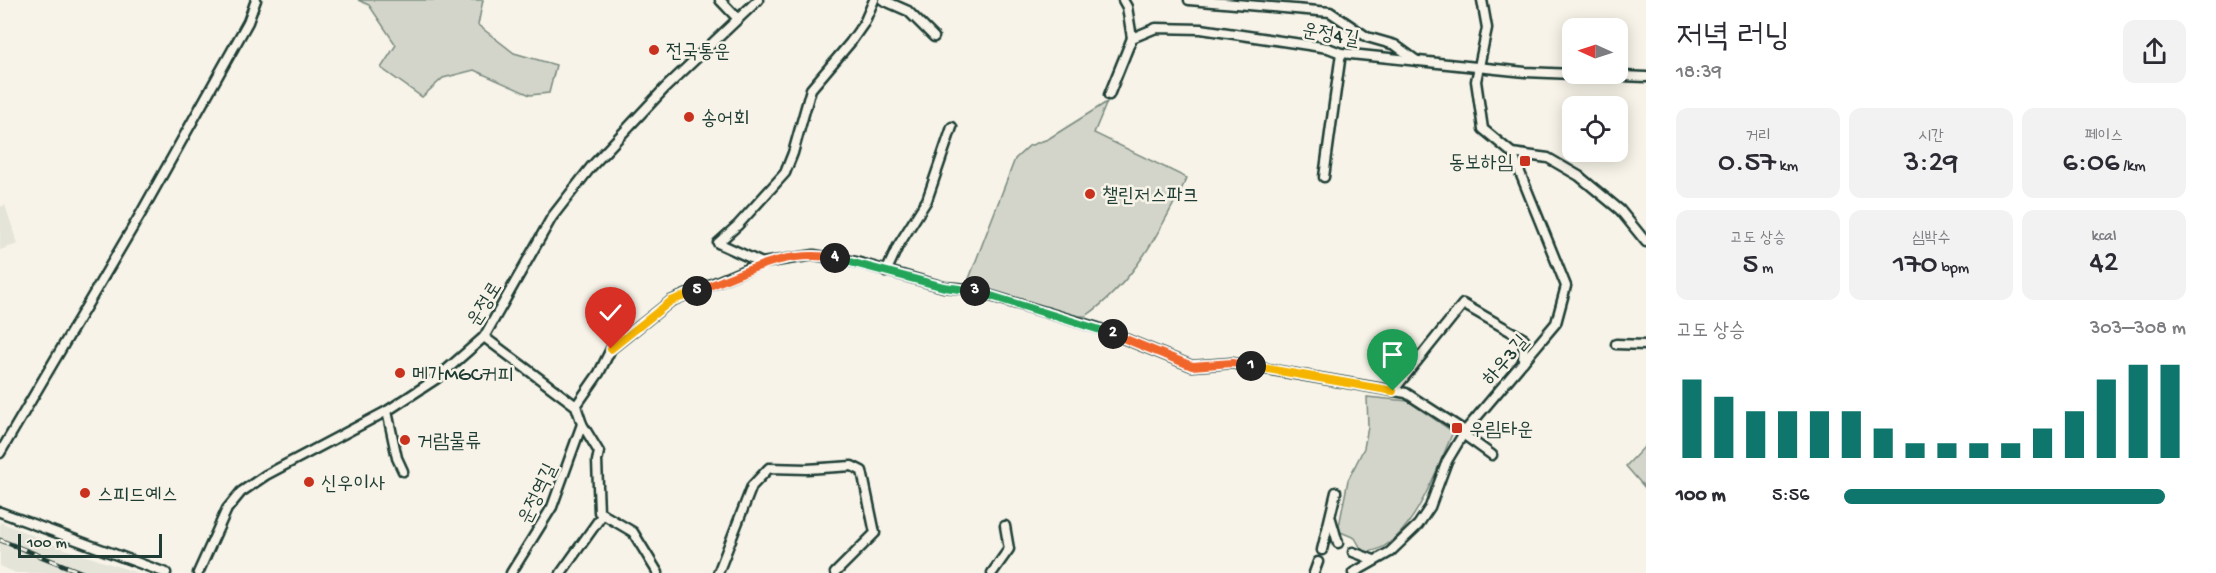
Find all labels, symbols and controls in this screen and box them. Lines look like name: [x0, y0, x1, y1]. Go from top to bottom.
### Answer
north arrow: [1562, 18, 1628, 84]
map controls: [1562, 18, 1628, 162]
street label: 운정4길: [1300, 20, 1361, 53]
text: 저녁 러닝: [1676, 20, 1790, 58]
button: share: [2123, 20, 2186, 83]
place label: 전국통운: [666, 42, 730, 65]
marker: 전국통운: [647, 43, 661, 57]
text: 18:39: [1676, 62, 1722, 85]
button: locate: [1562, 96, 1628, 162]
place label: 송어회: [701, 108, 749, 132]
marker: 송어회: [682, 110, 696, 124]
text: 거리: [1745, 128, 1771, 147]
text: 시간: [1918, 128, 1944, 147]
text: 페이스: [2085, 128, 2123, 147]
text: 0.57: [1718, 147, 1776, 182]
text: 3:29: [1904, 147, 1958, 182]
text: 6:06: [2063, 147, 2119, 182]
place label: 동보하임: [1449, 153, 1513, 176]
marker: 동보하임: [1518, 154, 1532, 168]
text: km: [1776, 158, 1798, 177]
text: /km: [2119, 158, 2146, 177]
place label: 챌린저스파크: [1102, 185, 1199, 209]
marker: 챌린저스파크: [1083, 187, 1097, 201]
text: kcal: [2092, 228, 2116, 247]
text: 고도 상승: [1730, 230, 1786, 249]
text: 심박수: [1912, 230, 1950, 249]
pin: 4: [820, 243, 850, 273]
text: 42: [2090, 247, 2118, 282]
text: 4: [831, 248, 839, 267]
text: 5: [1743, 249, 1758, 284]
text: 170: [1893, 249, 1938, 284]
text: m: [1758, 260, 1773, 279]
text: bpm: [1938, 260, 1969, 279]
pin: 5: [682, 276, 712, 306]
pin: 3: [960, 276, 990, 306]
street label: 운정로: [463, 278, 509, 331]
text: 5: [693, 281, 701, 300]
text: 3: [971, 281, 979, 300]
pin: [585, 287, 636, 349]
icon: check: [594, 296, 627, 329]
text: 303–308 m: [2090, 318, 2186, 341]
pin: 2: [1098, 319, 1128, 349]
text: 고도 상승: [1676, 321, 1745, 344]
text: 2: [1109, 324, 1117, 343]
pin: [1367, 329, 1418, 391]
street label: 하우3길: [1479, 332, 1535, 391]
icon: arrive: [1376, 338, 1409, 371]
pin: 1: [1236, 351, 1266, 381]
text: 1: [1248, 356, 1254, 375]
place label: 메가MGC커피: [412, 365, 514, 388]
marker: 메가MGC커피: [393, 366, 407, 380]
place label: 우림타운: [1469, 420, 1533, 443]
marker: 우림타운: [1450, 421, 1464, 435]
place label: 거람물류: [417, 432, 481, 455]
marker: 거람물류: [398, 433, 412, 447]
street label: 운정역길: [515, 461, 564, 529]
place label: 신우이사: [321, 474, 385, 497]
marker: 신우이사: [302, 475, 316, 489]
place label: 스피드예스: [97, 485, 177, 508]
text: 100 m: [1676, 485, 1726, 508]
text: 5:56: [1772, 485, 1809, 508]
marker: 스피드예스: [78, 486, 92, 500]
scale bar: [18, 531, 162, 558]
text: 100 m: [27, 535, 67, 554]

